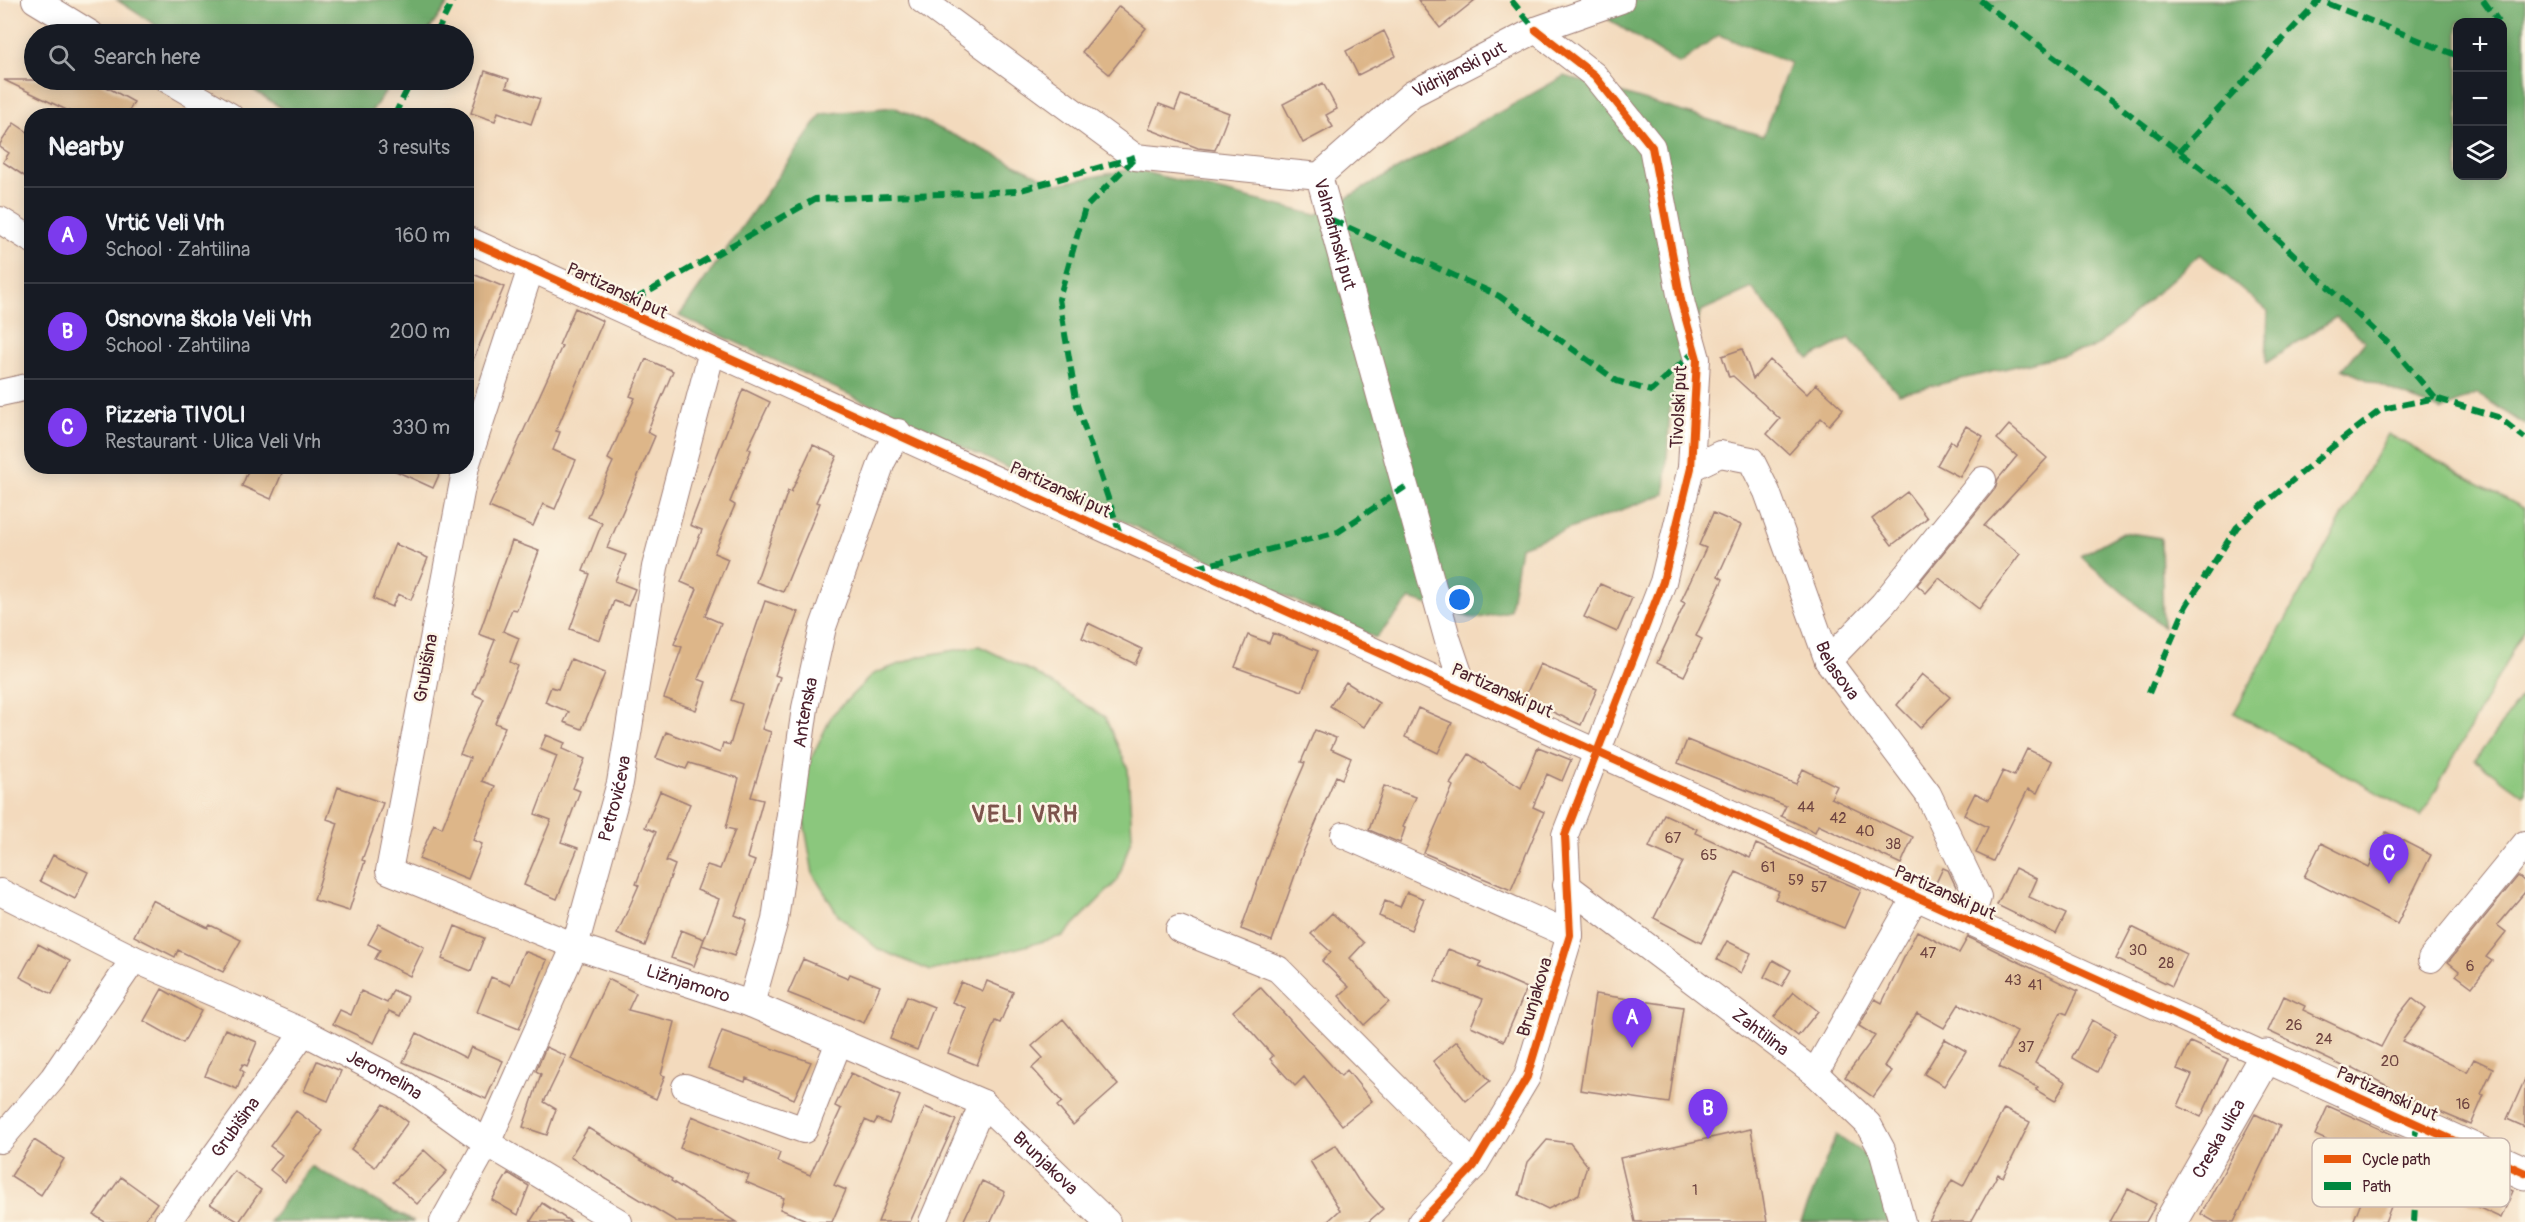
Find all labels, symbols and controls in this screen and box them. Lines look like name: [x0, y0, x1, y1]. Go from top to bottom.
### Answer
map controls: [2453, 18, 2507, 180]
button: +: [2453, 18, 2507, 72]
search box: [24, 24, 474, 90]
street label: Vidrijanski put: [1408, 36, 1510, 103]
icon: search: [45, 41, 78, 74]
text: Search here: [93, 43, 200, 71]
button: −: [2453, 72, 2507, 126]
button: layers: [2453, 126, 2507, 180]
text: Nearby: [48, 131, 124, 163]
text: 3 results: [378, 135, 450, 160]
street label: Valmarinski put: [1309, 176, 1362, 293]
text: Vrtić Veli Vrh: [105, 209, 224, 237]
text: A: [61, 223, 74, 248]
text: 160 m: [395, 223, 450, 248]
text: School · Zahtilina: [105, 237, 250, 262]
street label: Partizanski put: [563, 258, 672, 325]
text: Osnovna škola Veli Vrh: [105, 305, 311, 333]
text: B: [62, 319, 73, 344]
text: 200 m: [389, 319, 450, 344]
text: School · Zahtilina: [105, 333, 250, 358]
street label: Tivolski put: [1665, 364, 1693, 449]
text: Pizzeria TIVOLI: [105, 401, 246, 429]
text: C: [61, 415, 74, 440]
text: 330 m: [392, 415, 450, 440]
text: Restaurant · Ulica Veli Vrh: [105, 429, 321, 454]
street label: Partizanski put: [1006, 457, 1115, 524]
your location: [1445, 585, 1474, 614]
street label: Grubišina: [409, 632, 443, 704]
street label: Belasova: [1810, 638, 1865, 704]
street label: Partizanski put: [1448, 658, 1557, 724]
street label: Antenska: [788, 675, 823, 749]
street label: Petrovićeva: [593, 754, 636, 844]
house number: 44: [1797, 798, 1815, 817]
district label: VELI VRH: [971, 800, 1079, 829]
house number: 42: [1829, 809, 1847, 828]
house number: 40: [1856, 822, 1874, 841]
house number: 67: [1665, 829, 1681, 848]
pin: C: [2370, 834, 2408, 884]
house number: 38: [1885, 835, 1901, 854]
house number: 65: [1701, 846, 1717, 865]
house number: 61: [1761, 858, 1775, 877]
street label: Partizanski put: [1891, 860, 2000, 926]
house number: 59: [1788, 871, 1804, 890]
house number: 57: [1811, 878, 1827, 897]
house number: 30: [2129, 941, 2147, 960]
house number: 47: [1920, 944, 1936, 963]
street label: Brunjakova: [1512, 954, 1558, 1040]
house number: 28: [2158, 954, 2174, 973]
house number: 6: [2466, 957, 2474, 976]
street label: Ližnjamoro: [643, 959, 733, 1008]
house number: 43: [2004, 971, 2022, 990]
house number: 41: [2028, 976, 2042, 995]
pin: A: [1612, 998, 1652, 1048]
street label: Zahtilina: [1728, 1003, 1794, 1061]
house number: 26: [2285, 1016, 2303, 1035]
house number: 24: [2315, 1030, 2333, 1049]
house number: 37: [2018, 1038, 2034, 1057]
street label: Jeromelina: [343, 1045, 427, 1105]
house number: 20: [2381, 1052, 2399, 1071]
street label: Partizanski put: [2333, 1061, 2442, 1127]
pin: B: [1688, 1090, 1728, 1139]
street label: Grubišina: [206, 1092, 265, 1162]
street label: Creska ulica: [2187, 1095, 2251, 1183]
house number: 16: [2456, 1095, 2470, 1114]
street label: Brunjakova: [1008, 1126, 1083, 1200]
legend: [2312, 1138, 2510, 1207]
text: Cycle path: [2362, 1150, 2430, 1170]
text: Path: [2362, 1177, 2391, 1197]
house number: 1: [1692, 1181, 1698, 1200]

